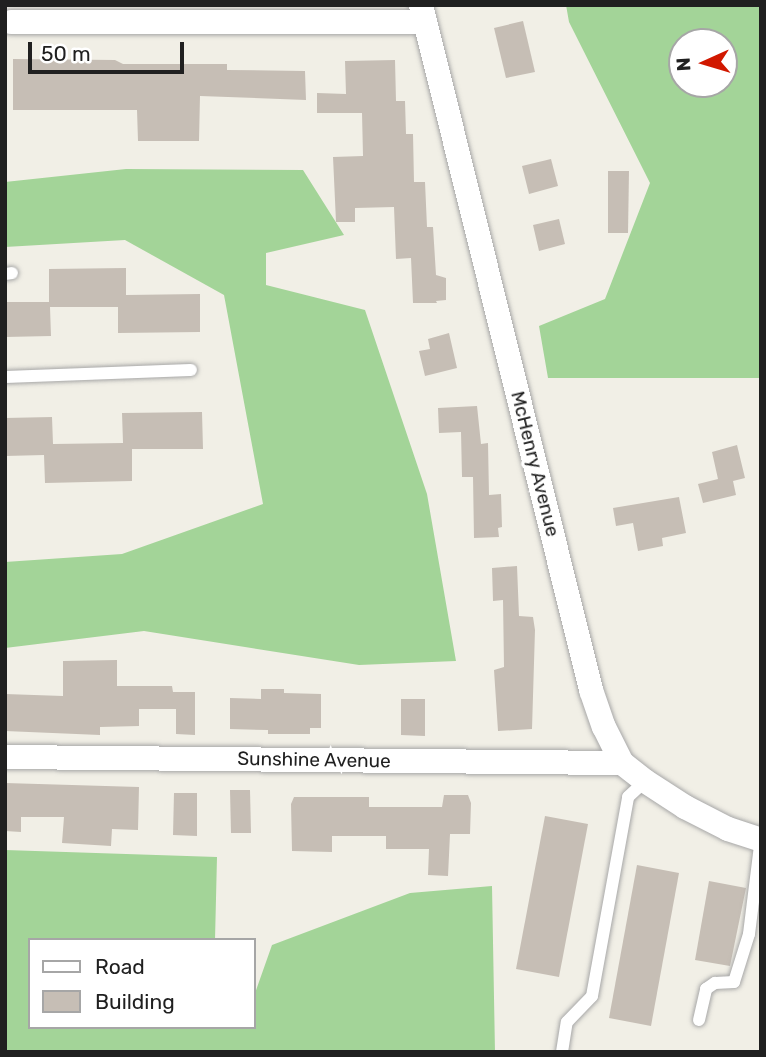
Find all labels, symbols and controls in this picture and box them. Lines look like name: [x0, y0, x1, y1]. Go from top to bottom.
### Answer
scale bar: [32, 28, 187, 72]
north arrow: [668, 28, 738, 98]
text: 50 m: [41, 41, 91, 66]
text: N: [672, 57, 695, 72]
street label: McHenry Avenue: [506, 388, 564, 540]
street label: Sunshine Avenue: [237, 747, 391, 773]
legend: [28, 938, 256, 1029]
text: Road: [95, 954, 145, 979]
text: Building: [95, 989, 175, 1014]

